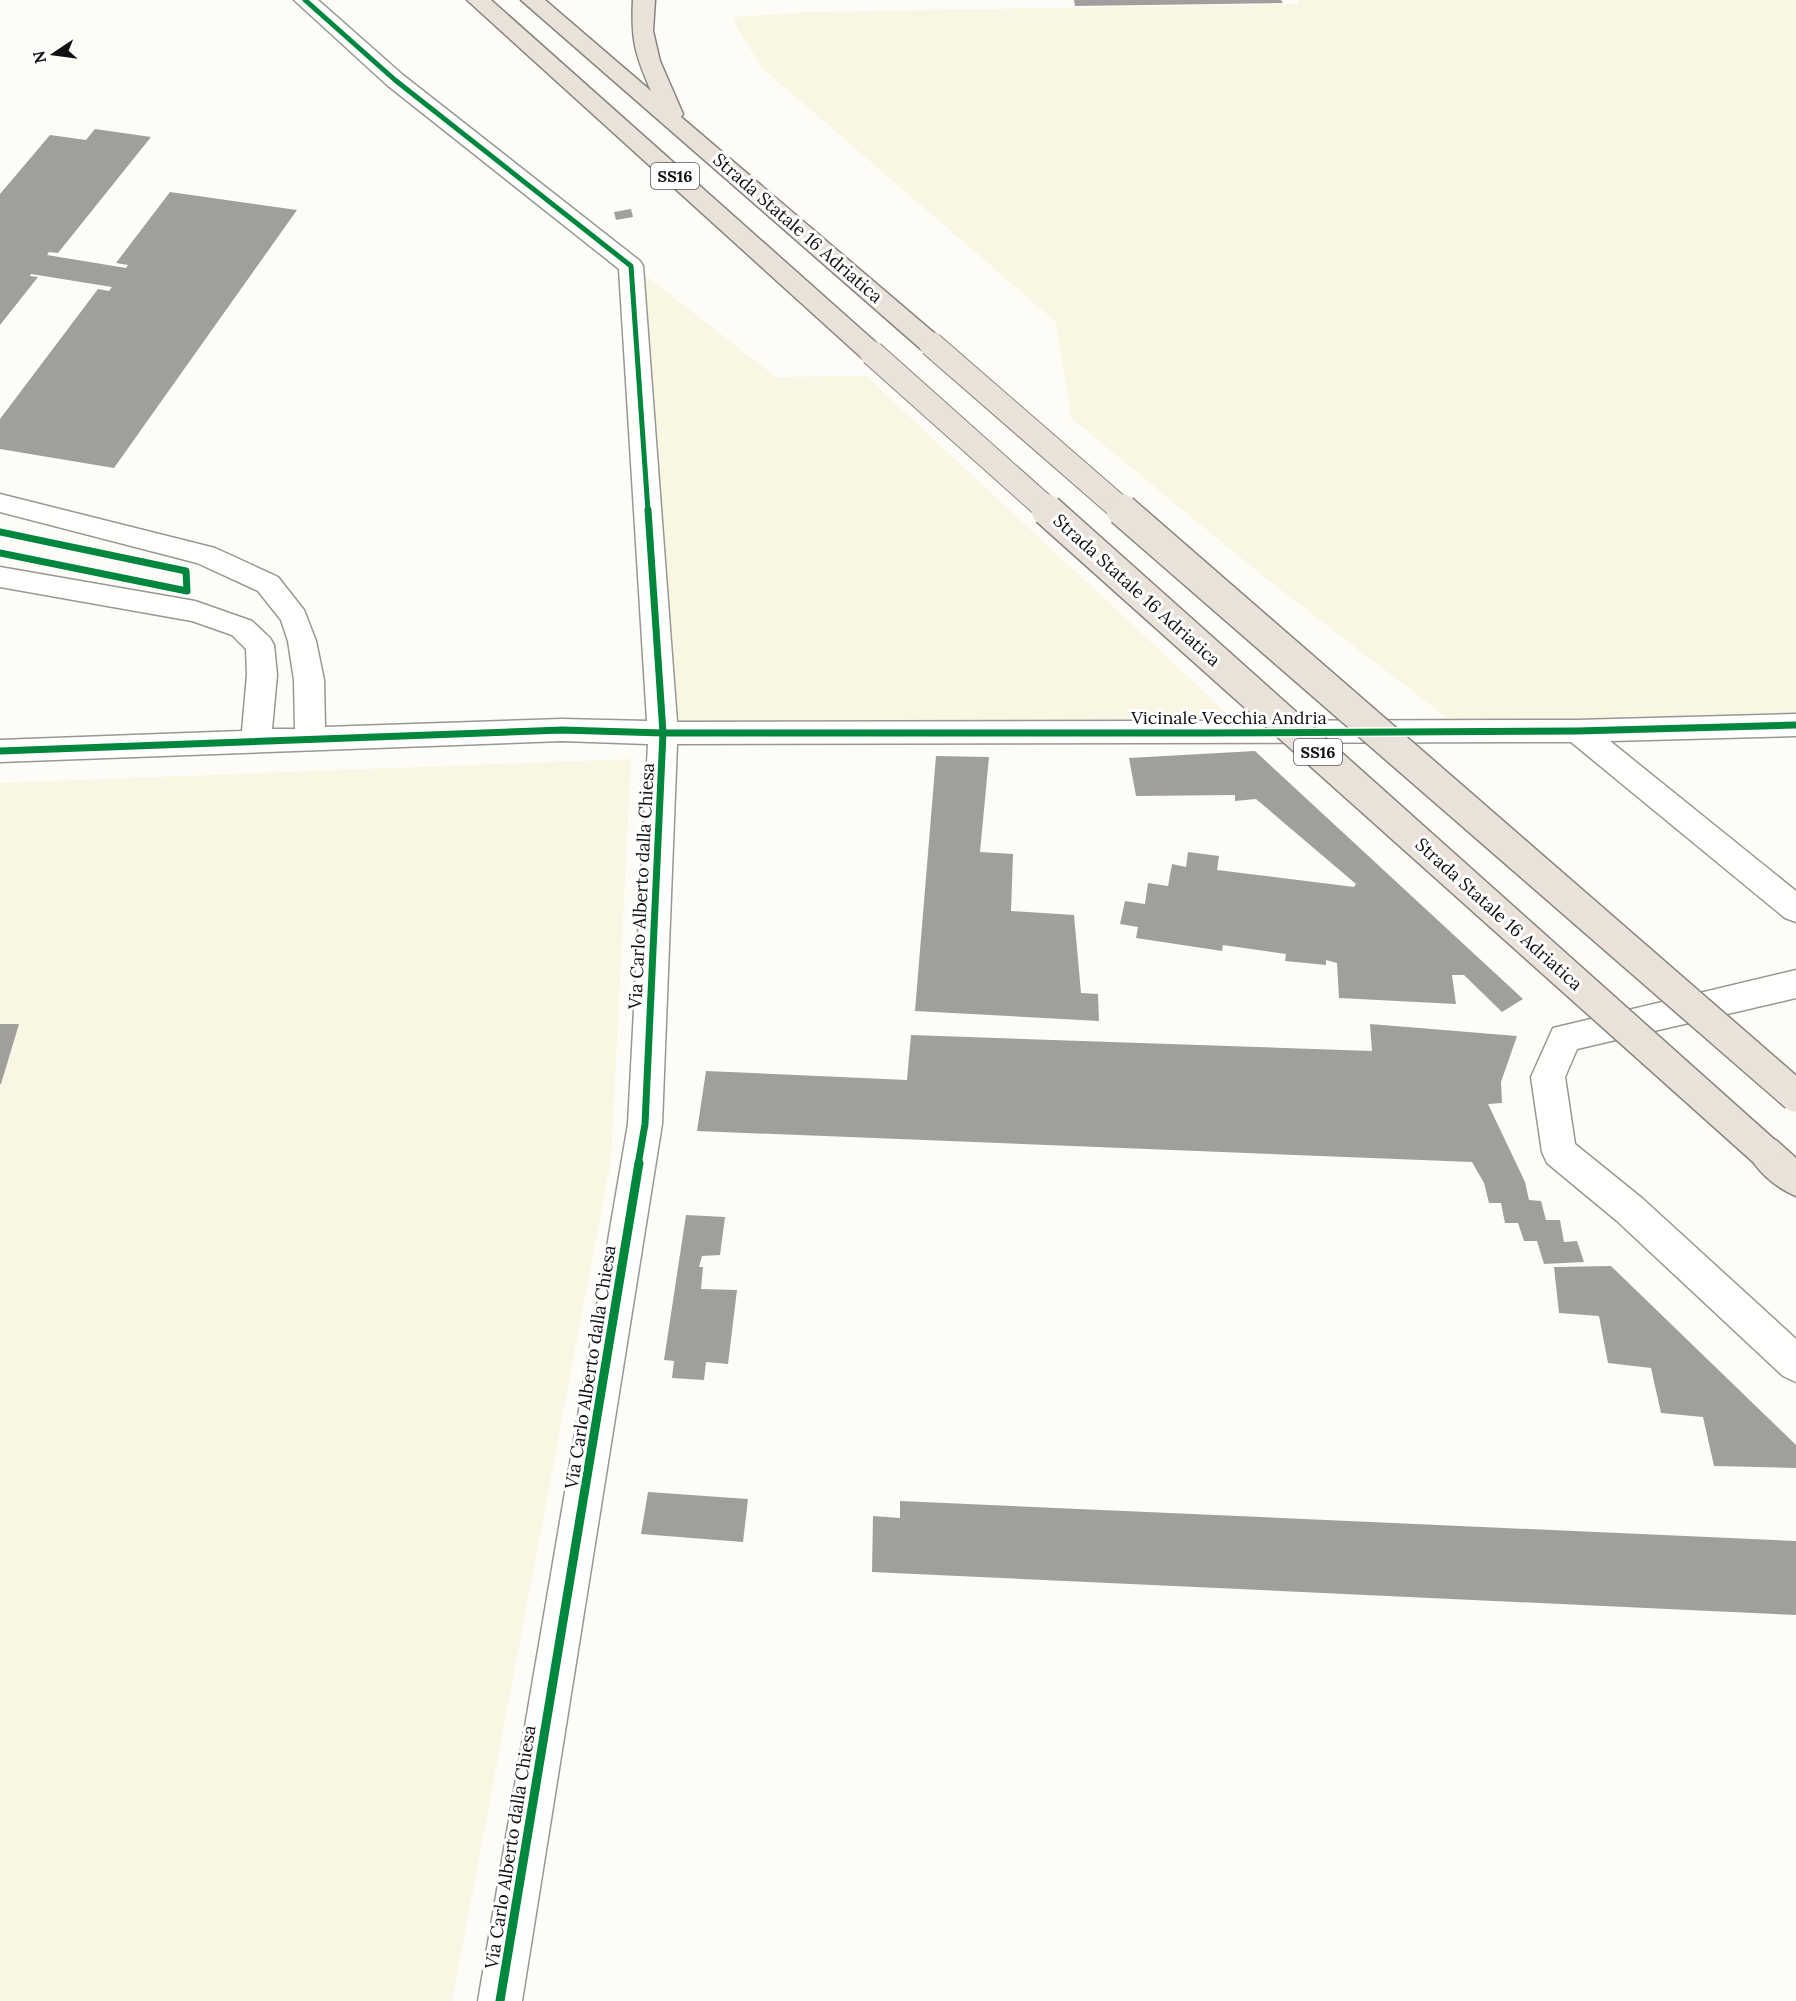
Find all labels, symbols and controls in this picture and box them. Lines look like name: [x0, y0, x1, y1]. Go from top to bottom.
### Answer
north arrow: [24, 24, 84, 84]
text: N: [28, 49, 51, 66]
street label: Strada Statale 16 Adriatica: [708, 148, 888, 308]
road number: SS16: [651, 163, 699, 189]
street label: Strada Statale 16 Adriatica: [1049, 509, 1225, 671]
street label: Vicinale Vecchia Andria: [1130, 706, 1327, 729]
road number: SS16: [1294, 739, 1342, 765]
street label: Via Carlo Alberto dalla Chiesa: [623, 762, 659, 1011]
street label: Strada Statale 16 Adriatica: [1411, 833, 1587, 995]
street label: Via Carlo Alberto dalla Chiesa: [559, 1243, 621, 1492]
street label: Via Carlo Alberto dalla Chiesa: [479, 1723, 541, 1972]

